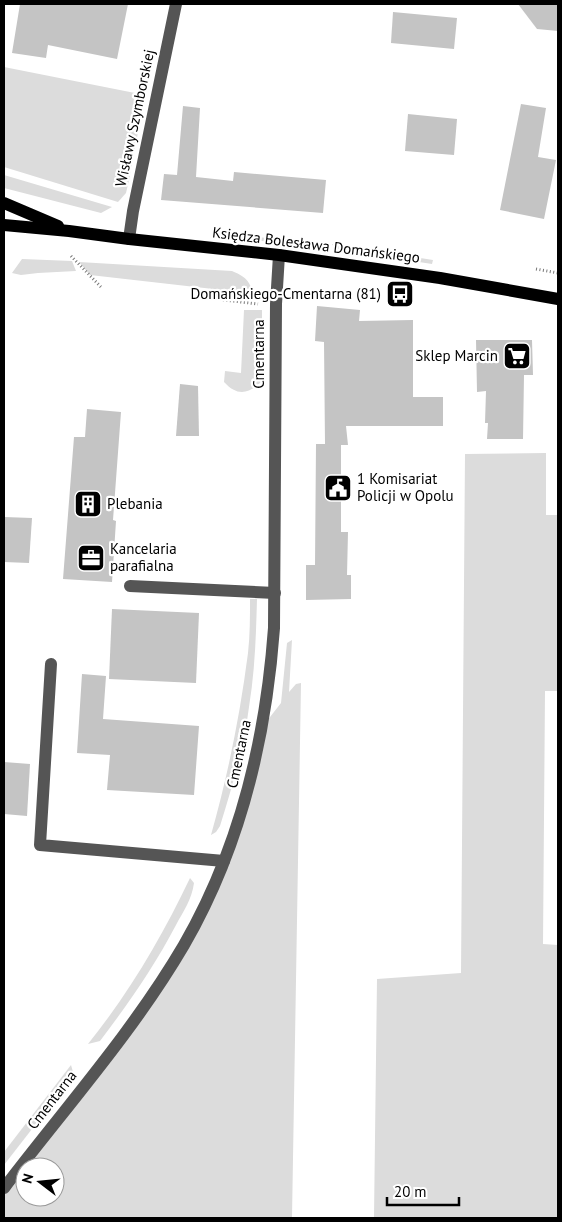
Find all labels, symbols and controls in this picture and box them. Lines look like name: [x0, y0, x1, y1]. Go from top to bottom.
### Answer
street label: Wisławy Szymborskiej: [111, 47, 158, 188]
street label: Księdza Bolesława Domańskiego: [211, 222, 421, 267]
bus stop icon: Domańskiego-Cmentarna (81): [385, 279, 415, 309]
place label: Domańskiego-Cmentarna (81): [191, 284, 381, 303]
street label: Cmentarna: [249, 319, 268, 389]
supermarket icon: Sklep Marcin: [502, 341, 532, 371]
place label: Sklep Marcin: [415, 346, 498, 365]
place label: 1 Komisariat Policji w Opolu: [357, 469, 454, 505]
public building icon: 1 Komisariat Policji w Opolu: [323, 473, 353, 503]
building icon: Plebania: [73, 489, 103, 519]
place label: Plebania: [107, 494, 163, 513]
place label: Kancelaria parafialna: [110, 539, 177, 575]
office icon: Kancelaria parafialna: [76, 543, 106, 573]
street label: Cmentarna: [222, 718, 255, 790]
street label: Cmentarna: [23, 1066, 81, 1133]
north arrow: [15, 1157, 65, 1207]
text: N: [18, 1172, 37, 1185]
scale bar: [387, 1174, 460, 1206]
text: 20 m: [394, 1182, 427, 1201]

